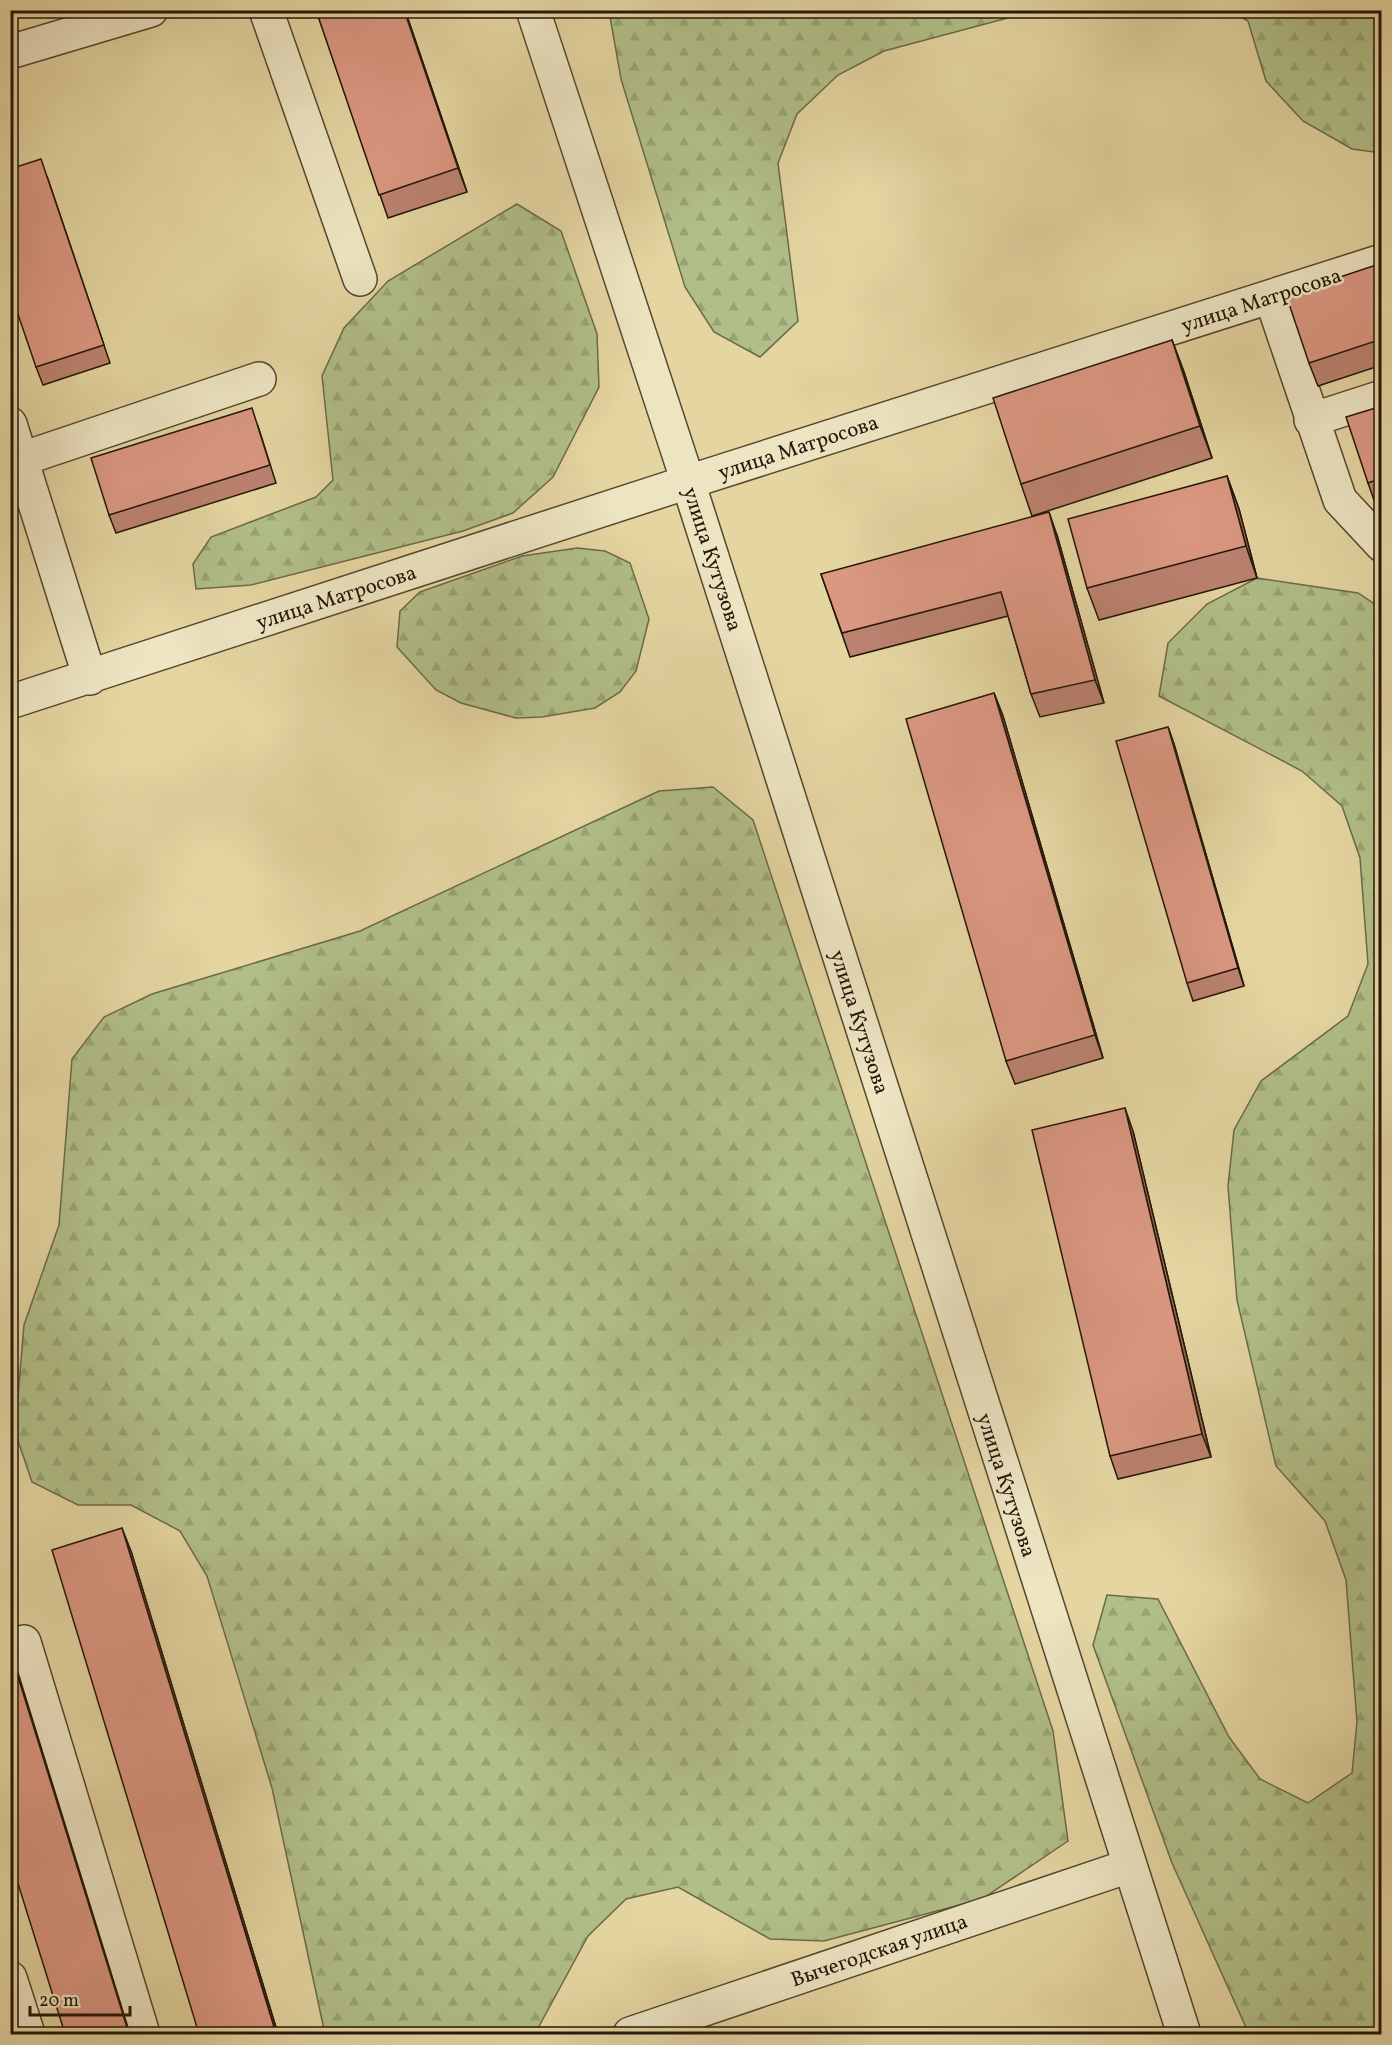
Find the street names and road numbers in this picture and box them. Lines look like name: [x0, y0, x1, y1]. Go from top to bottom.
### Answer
street label: улица Матросова: [1178, 262, 1345, 341]
street label: улица Матросова: [715, 409, 882, 488]
street label: улица Кутузова: [675, 484, 749, 635]
street label: улица Матросова: [253, 559, 420, 638]
street label: улица Кутузова: [822, 947, 896, 1098]
street label: улица Кутузова: [969, 1410, 1043, 1561]
street label: Вычегодская улица: [787, 1908, 972, 1995]

